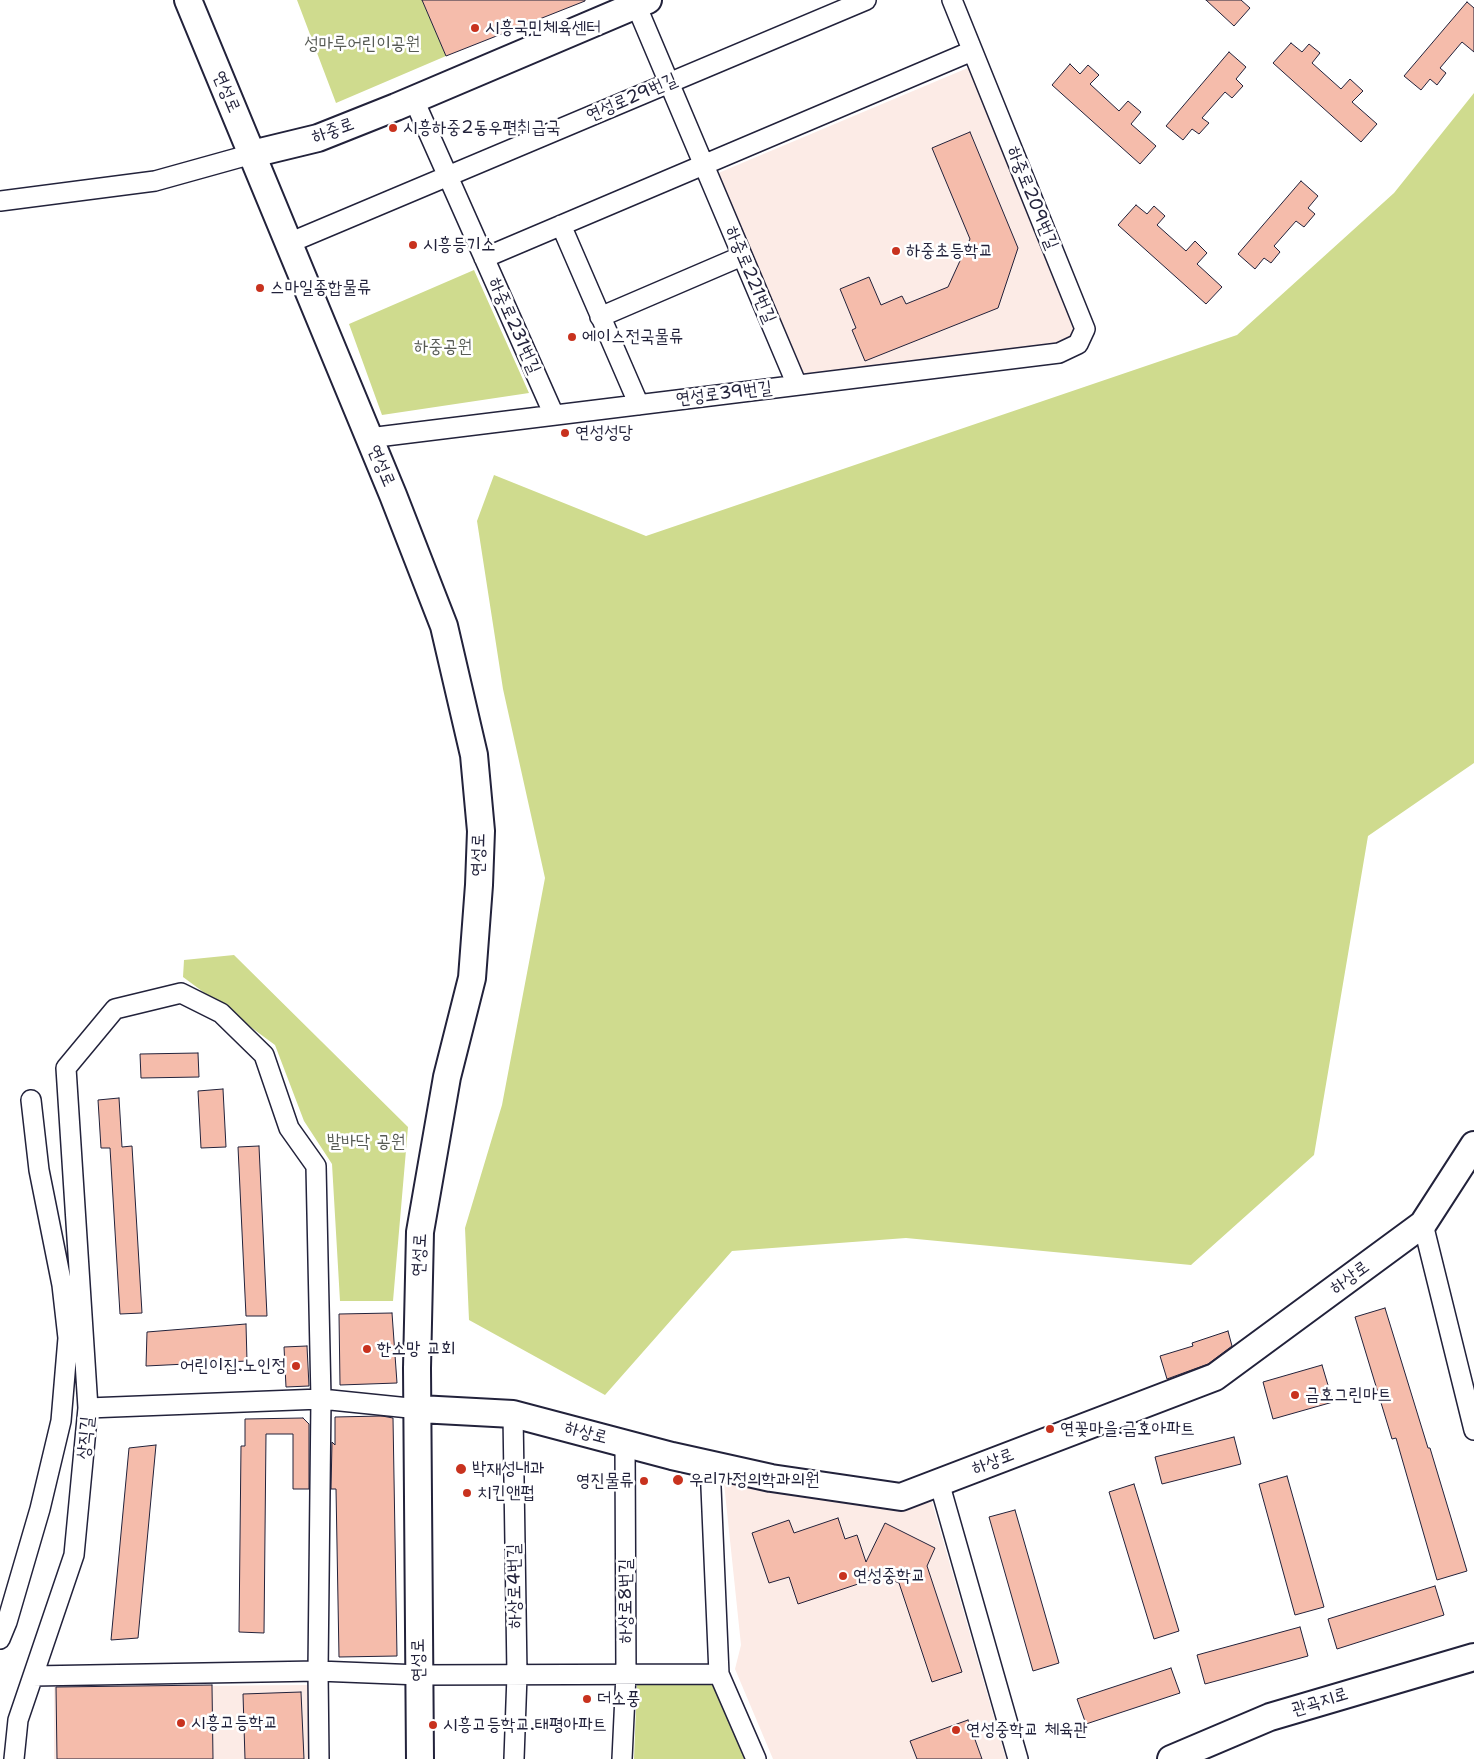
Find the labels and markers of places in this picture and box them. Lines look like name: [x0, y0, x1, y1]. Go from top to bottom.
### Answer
place label: 시흥국민체육센터: [485, 17, 601, 39]
marker: 시흥국민체육센터: [469, 22, 481, 34]
place label: 시흥하중2동우편취급국: [403, 117, 560, 139]
marker: 시흥하중2동우편취급국: [387, 122, 399, 134]
place label: 시흥등기소: [423, 234, 495, 256]
marker: 시흥등기소: [407, 239, 419, 251]
place label: 하중초등학교: [906, 240, 993, 262]
marker: 하중초등학교: [890, 245, 902, 257]
place label: 스마일종합물류: [270, 277, 371, 299]
marker: 스마일종합물류: [254, 282, 266, 294]
place label: 에이스전국물류: [582, 326, 683, 348]
marker: 에이스전국물류: [566, 331, 578, 343]
place label: 연성성당: [575, 422, 633, 444]
marker: 연성성당: [559, 427, 571, 439]
place label: 한소망 교회: [377, 1338, 456, 1360]
marker: 한소망 교회: [361, 1343, 373, 1355]
place label: 어린이집.노인정: [180, 1355, 286, 1377]
marker: 어린이집.노인정: [290, 1360, 302, 1372]
place label: 금호그린마트: [1305, 1384, 1392, 1406]
marker: 금호그린마트: [1289, 1389, 1301, 1401]
place label: 연꽃마을.금호아파트: [1060, 1418, 1195, 1440]
marker: 연꽃마을.금호아파트: [1044, 1423, 1056, 1435]
place label: 박재성내과: [472, 1458, 544, 1480]
marker: 박재성내과: [454, 1462, 468, 1476]
place label: 우리가정의학과의원: [689, 1469, 819, 1491]
place label: 영진물류: [576, 1470, 634, 1492]
marker: 우리가정의학과의원: [671, 1473, 685, 1487]
marker: 영진물류: [638, 1475, 650, 1487]
place label: 치킨앤펍: [477, 1482, 535, 1504]
marker: 치킨앤펍: [461, 1487, 473, 1499]
place label: 연성중학교: [853, 1565, 925, 1587]
marker: 연성중학교: [837, 1570, 849, 1582]
place label: 더소풍: [597, 1688, 640, 1710]
marker: 더소풍: [581, 1693, 593, 1705]
place label: 시흥고등학교: [191, 1712, 278, 1734]
place label: 시흥고등학교.태평아파트: [443, 1714, 607, 1736]
marker: 시흥고등학교: [175, 1717, 187, 1729]
marker: 시흥고등학교.태평아파트: [427, 1719, 439, 1731]
place label: 연성중학교 체육관: [966, 1719, 1088, 1741]
marker: 연성중학교 체육관: [950, 1724, 962, 1736]

